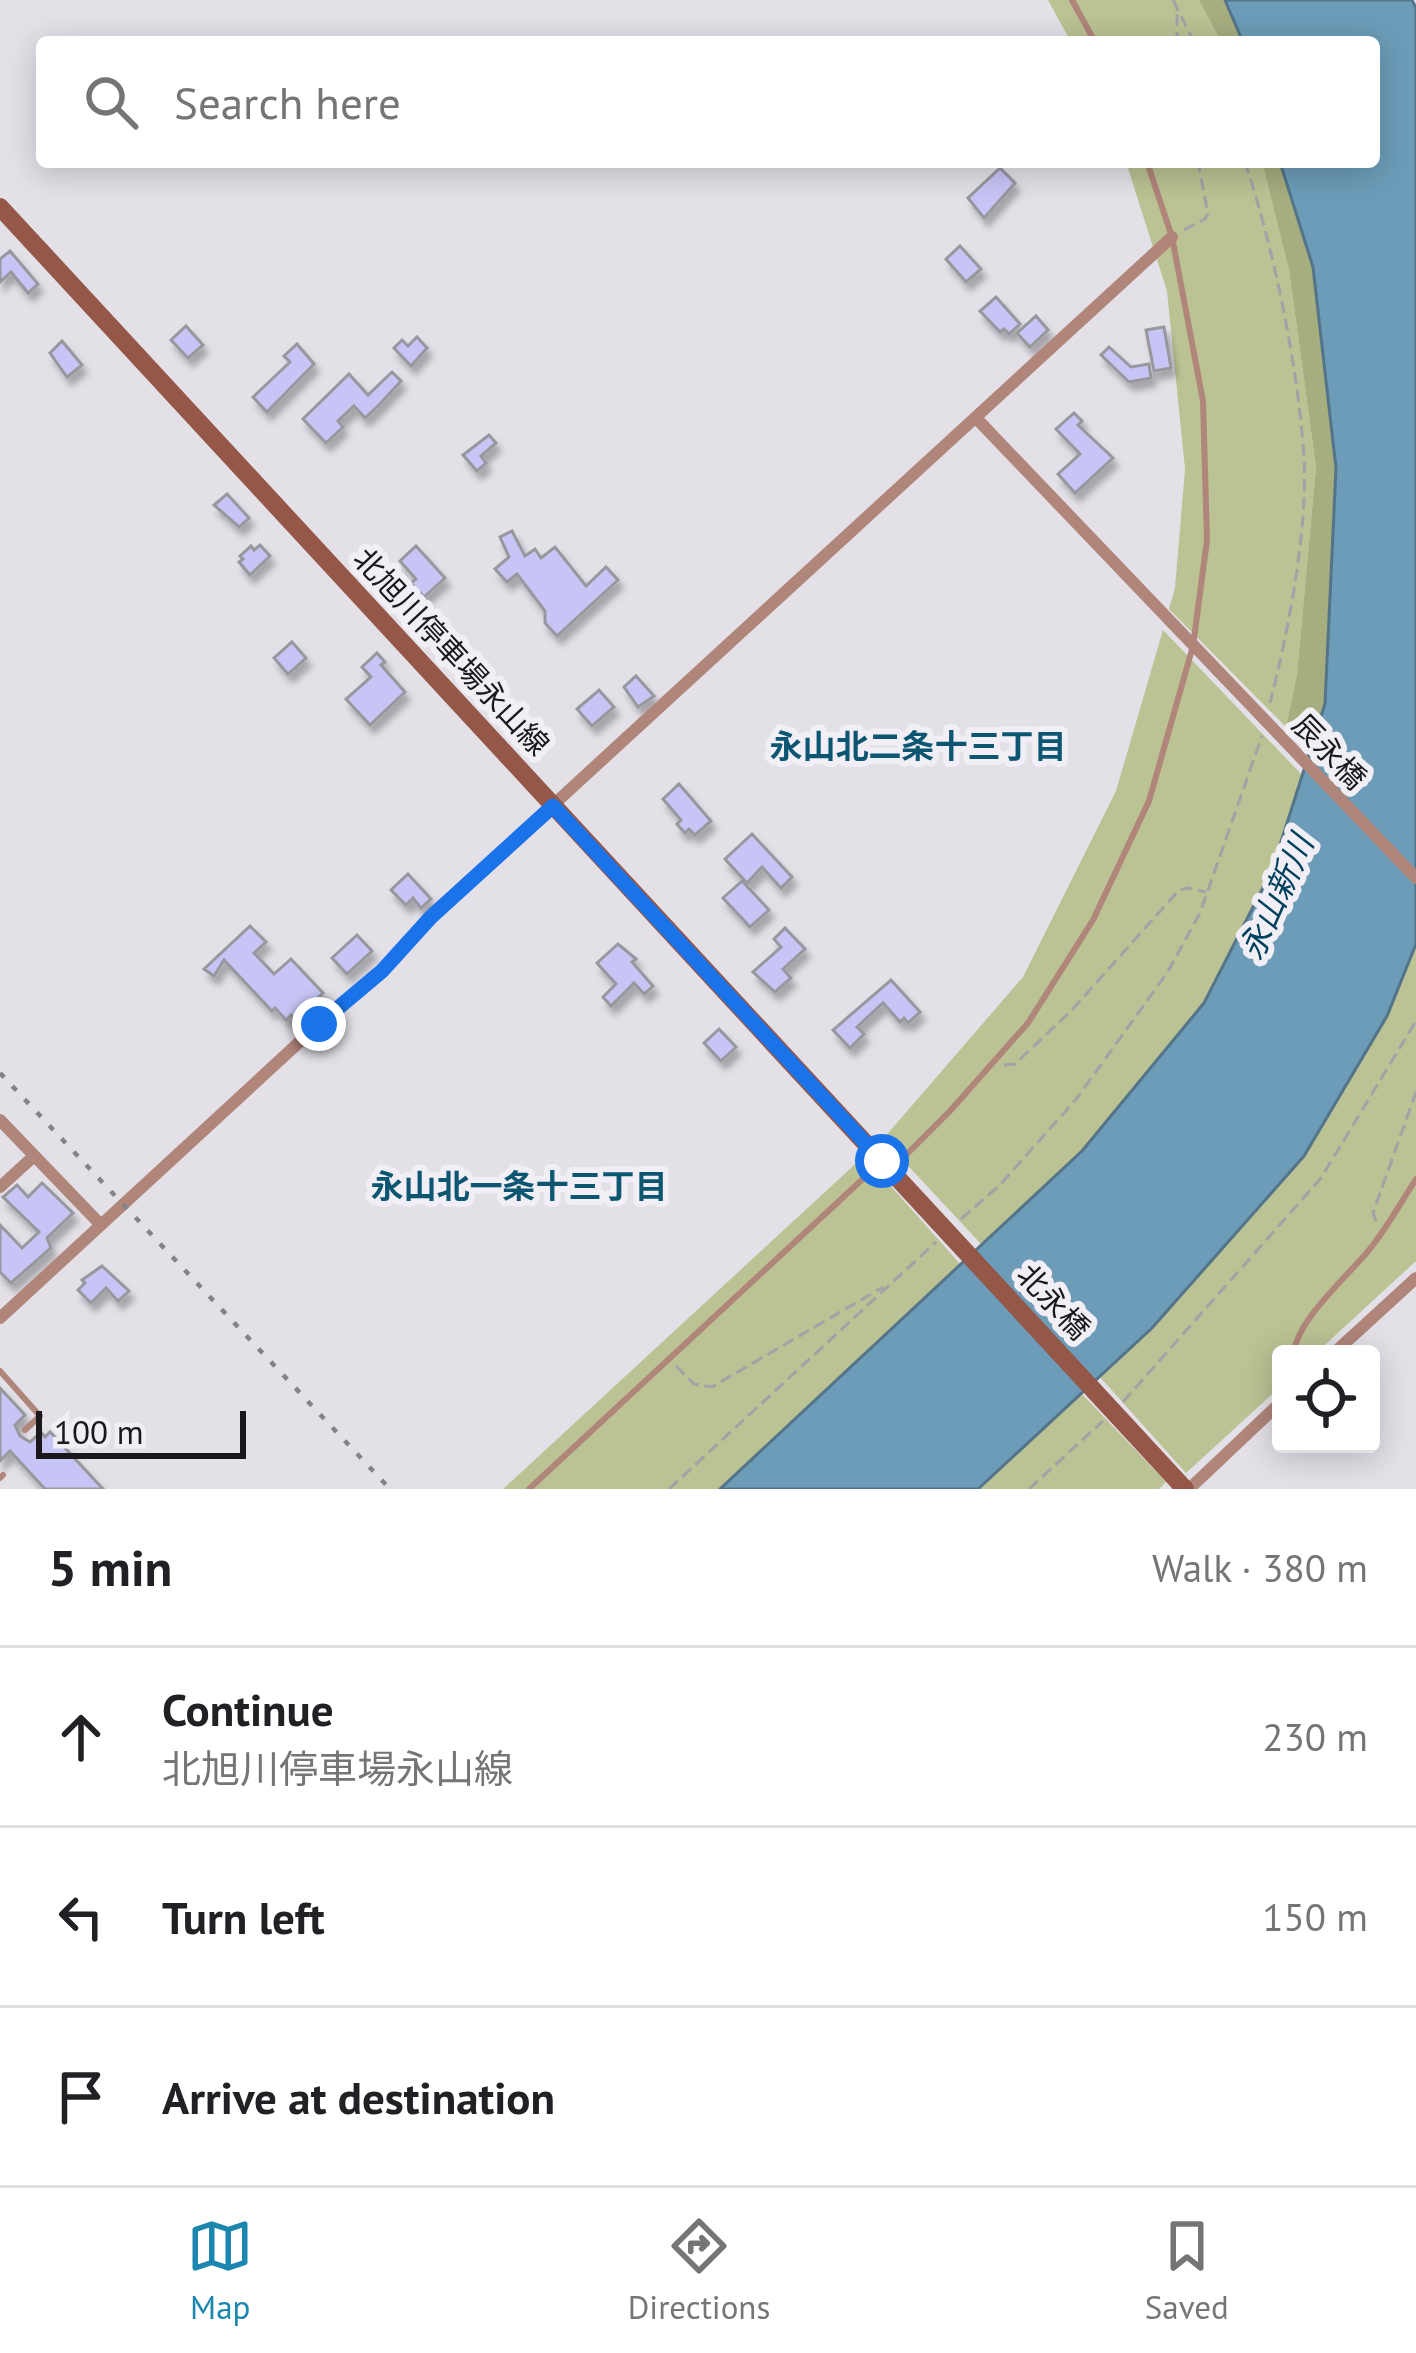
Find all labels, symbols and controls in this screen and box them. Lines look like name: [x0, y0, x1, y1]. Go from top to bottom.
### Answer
search box: [36, 36, 1380, 168]
icon: search: [78, 69, 144, 135]
text: Search here: [174, 73, 401, 131]
street label: 北旭川停車場永山線: [346, 539, 558, 763]
street label: 辰永橋: [1285, 705, 1375, 797]
district label: 永山北二条十三丁目: [770, 724, 1067, 767]
water label: 永山新川: [1229, 825, 1323, 966]
route end: [292, 997, 346, 1051]
route start: [855, 1134, 909, 1188]
district label: 永山北一条十三丁目: [371, 1164, 668, 1207]
street label: 北永橋: [1009, 1255, 1099, 1347]
map controls: [1272, 1345, 1380, 1453]
button: locate: [1272, 1345, 1380, 1453]
scale bar: [36, 1405, 246, 1458]
text: 100 m: [54, 1410, 144, 1453]
text: 5 min: [48, 1534, 172, 1600]
text: Walk · 380 m: [1152, 1542, 1368, 1593]
text: Continue: [162, 1680, 334, 1738]
icon: ahead: [48, 1704, 114, 1770]
text: 230 m: [1262, 1711, 1368, 1762]
text: 北旭川停車場永山線: [162, 1743, 513, 1794]
icon: left: [48, 1884, 114, 1950]
text: Turn left: [162, 1888, 325, 1946]
text: 150 m: [1262, 1891, 1368, 1942]
icon: arrive: [48, 2064, 114, 2130]
text: Arrive at destination: [162, 2068, 555, 2126]
tab: Map: [187, 2213, 253, 2328]
tab: Directions: [628, 2213, 770, 2328]
tab: Saved: [1145, 2213, 1229, 2328]

